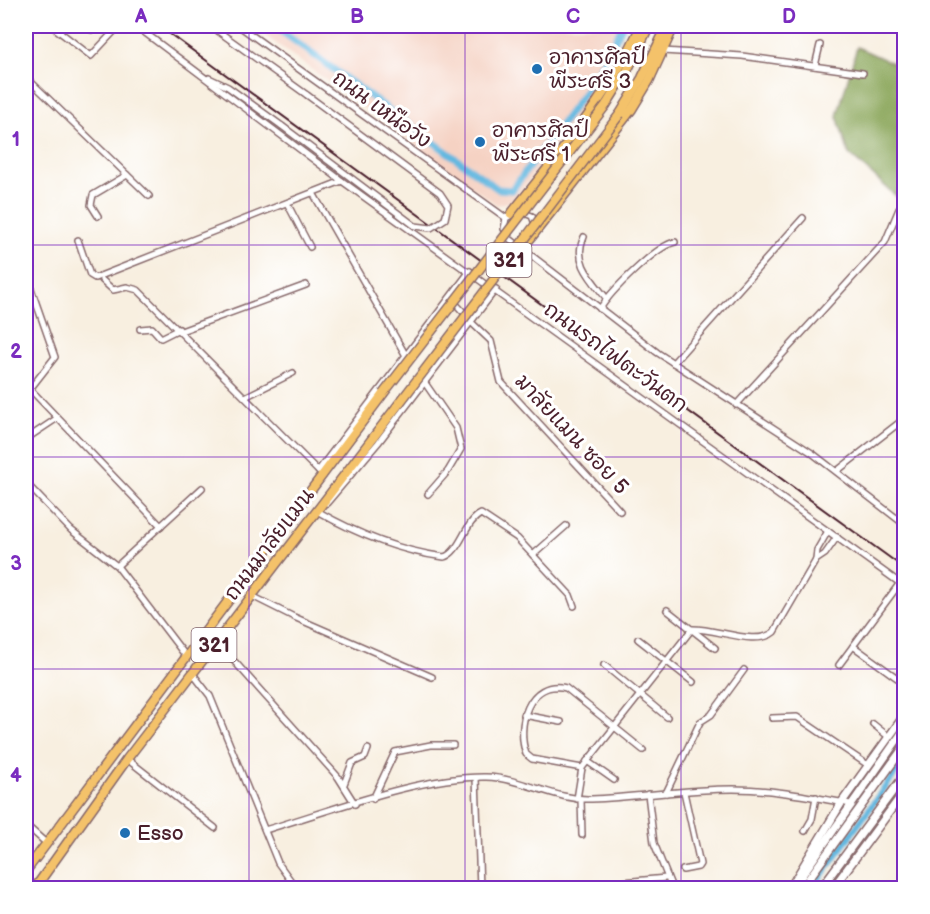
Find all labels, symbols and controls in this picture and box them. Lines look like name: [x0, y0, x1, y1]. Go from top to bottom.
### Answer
text: A: [134, 5, 148, 29]
text: B: [350, 5, 364, 29]
text: C: [566, 5, 580, 29]
text: D: [782, 5, 796, 29]
place label: อาคารศิลป์ พีระศรี 3: [549, 44, 647, 94]
marker: อาคารศิลป์ พีระศรี 3: [530, 62, 544, 76]
street label: ถนน เหนือวัง: [328, 65, 436, 153]
place label: อาคารศิลป์ พีระศรี 1: [492, 117, 590, 167]
text: 1: [12, 128, 20, 152]
marker: อาคารศิลป์ พีระศรี 1: [473, 135, 487, 149]
road number: 321: [486, 243, 532, 277]
street label: ถนนรถไฟตะวันตก: [539, 296, 693, 418]
text: 2: [10, 340, 22, 364]
street label: มาลัยแมน ซอย 5: [510, 369, 634, 500]
street label: ถนนมาลัยแมน: [219, 483, 320, 605]
text: 3: [10, 552, 22, 576]
road number: 321: [192, 628, 236, 662]
text: 4: [10, 764, 22, 788]
place label: Esso: [137, 821, 184, 846]
marker: Esso: [118, 826, 132, 840]

